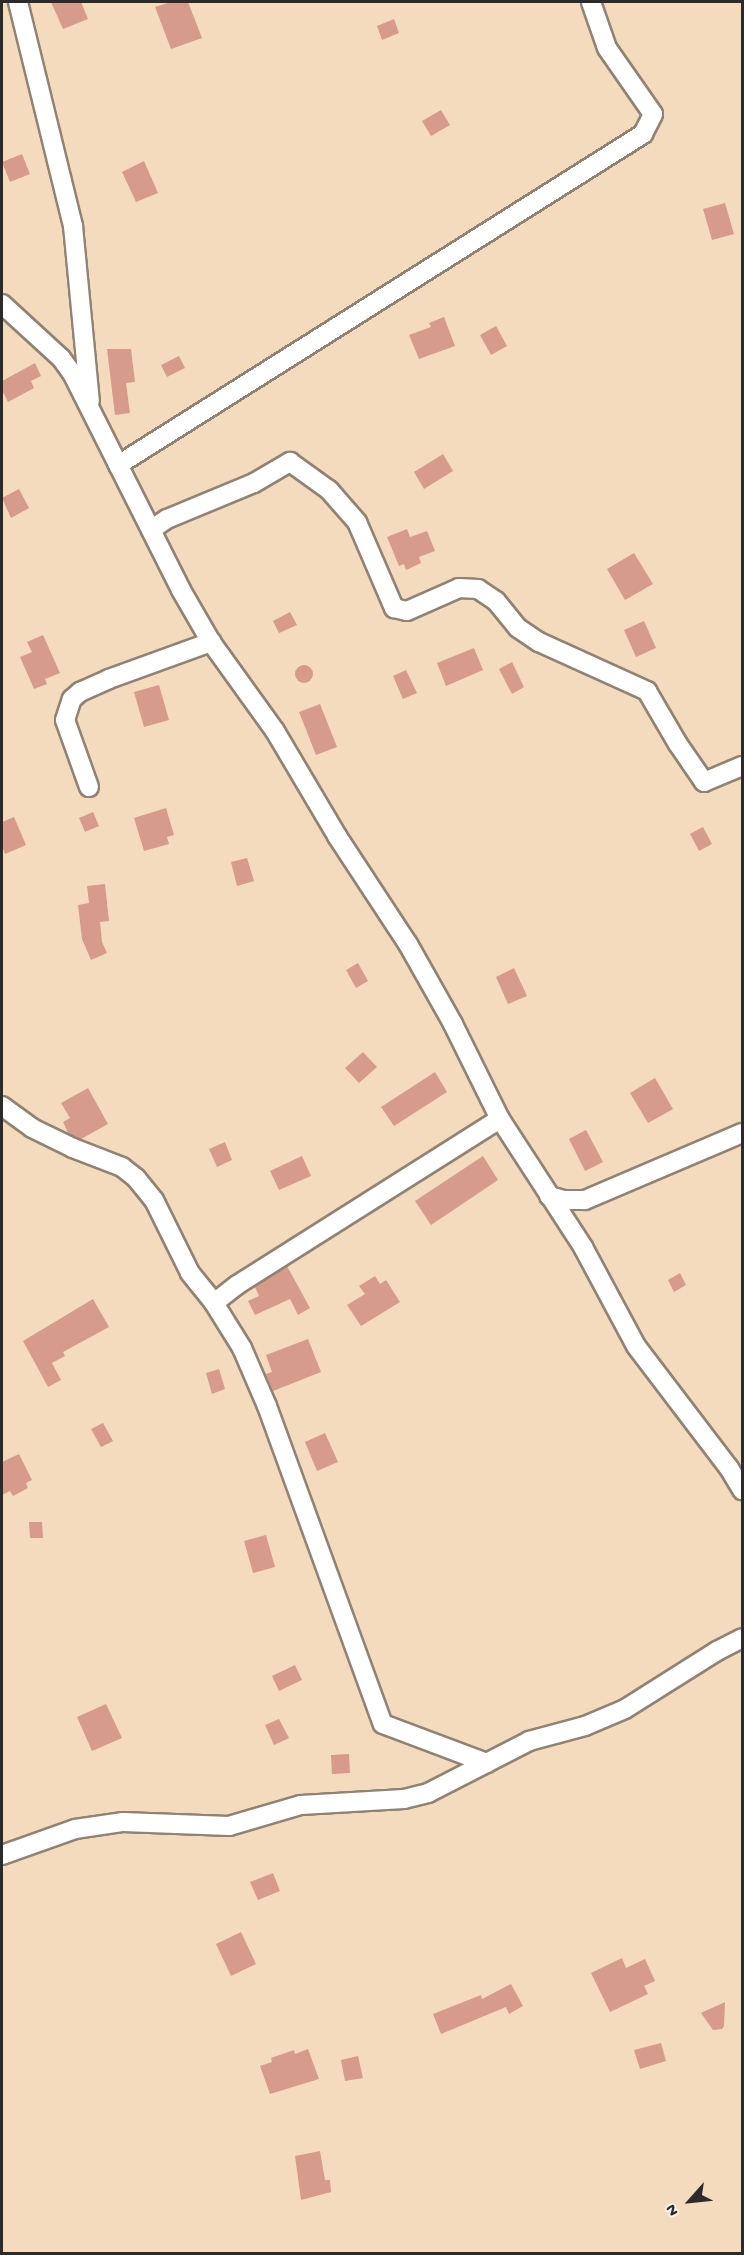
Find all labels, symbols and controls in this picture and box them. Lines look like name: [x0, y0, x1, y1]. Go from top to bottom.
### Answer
north arrow: [660, 2171, 720, 2231]
text: N: [663, 2200, 684, 2218]

